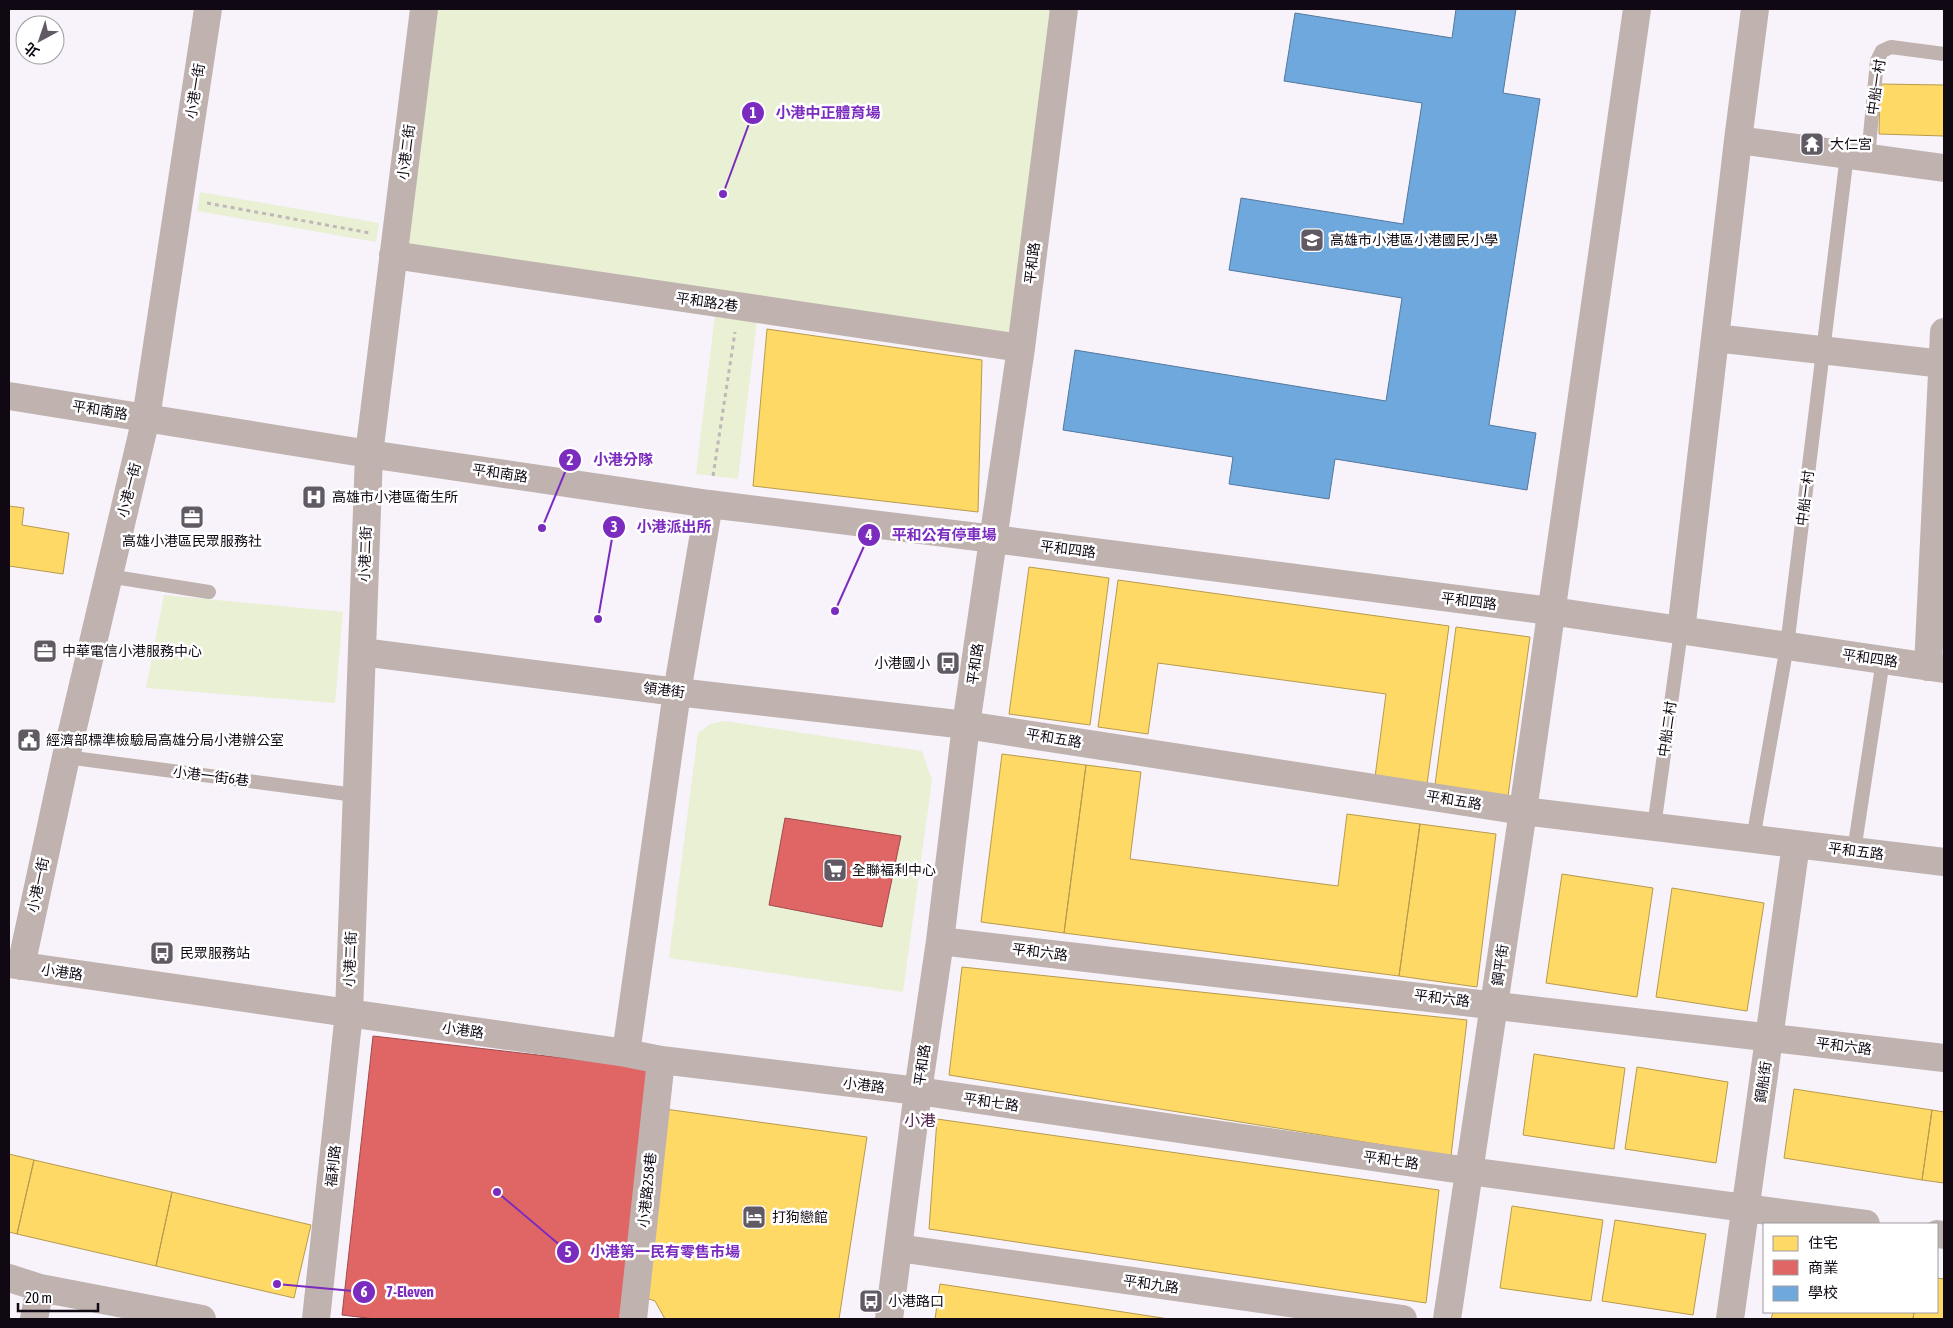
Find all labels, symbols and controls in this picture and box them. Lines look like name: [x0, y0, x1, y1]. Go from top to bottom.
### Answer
north arrow: [15, 15, 65, 65]
text: 北: [21, 39, 42, 61]
street label: 中船一村: [1864, 58, 1888, 116]
street label: 小港一街: [183, 62, 207, 120]
callout: 小港中正體育場: [740, 98, 890, 128]
text: 1: [749, 104, 757, 121]
text: 小港中正體育場: [775, 104, 881, 121]
street label: 小港二街: [395, 123, 417, 181]
temple icon: 大仁宮: [1799, 131, 1825, 157]
place label: 大仁宮: [1830, 136, 1872, 152]
school or university icon: 高雄市小港區小港國民小學: [1299, 227, 1325, 253]
place label: 高雄市小港區小港國民小學: [1330, 232, 1498, 248]
street label: 平和路: [1022, 241, 1042, 285]
street label: 平和路2巷: [675, 290, 739, 314]
street label: 平和南路: [71, 398, 129, 422]
callout: 小港分隊: [558, 445, 663, 475]
text: 2: [566, 451, 574, 468]
text: 小港分隊: [593, 451, 653, 468]
street label: 小港一街: [114, 461, 144, 519]
street label: 平和南路: [471, 461, 529, 485]
street label: 中船一村: [1794, 469, 1816, 527]
hospital icon: 高雄市小港區衛生所: [301, 484, 327, 510]
place label: 高雄市小港區衛生所: [332, 489, 458, 505]
office icon: 高雄小港區民眾服務社: [179, 504, 205, 530]
callout: 小港派出所: [602, 512, 722, 542]
text: 3: [610, 518, 618, 535]
text: 小港派出所: [636, 518, 712, 535]
callout: 平和公有停車場: [857, 520, 1007, 550]
street label: 小港二街: [356, 526, 374, 582]
text: 4: [864, 526, 873, 543]
text: 平和公有停車場: [891, 526, 997, 543]
place label: 高雄小港區民眾服務社: [122, 533, 262, 549]
street label: 平和四路: [1039, 538, 1097, 560]
street label: 平和四路: [1440, 590, 1498, 612]
office icon: 中華電信小港服務中心: [32, 638, 58, 664]
street label: 平和路: [964, 642, 986, 686]
place label: 中華電信小港服務中心: [62, 643, 202, 659]
street label: 平和四路: [1841, 646, 1899, 670]
bus stop icon: 小港國小: [935, 650, 961, 676]
place label: 小港國小: [874, 655, 930, 671]
street label: 領港街: [642, 680, 686, 700]
street label: 中船二村: [1655, 700, 1679, 758]
street label: 平和五路: [1025, 726, 1083, 750]
public building icon: 經濟部標準檢驗局高雄分局小港辦公室: [16, 727, 42, 753]
place label: 經濟部標準檢驗局高雄分局小港辦公室: [46, 732, 284, 748]
street label: 小港一街6巷: [172, 763, 250, 789]
street label: 平和五路: [1425, 788, 1483, 812]
street label: 平和五路: [1827, 840, 1885, 862]
street label: 小港一街: [24, 856, 52, 914]
supermarket icon: 全聯褔利中心: [822, 857, 848, 883]
place label: 全聯褔利中心: [852, 862, 936, 878]
street label: 小港二街: [341, 931, 359, 987]
bus stop icon: 民眾服務站: [149, 940, 175, 966]
street label: 平和六路: [1011, 941, 1069, 963]
street label: 鋼平街: [1489, 943, 1511, 987]
place label: 民眾服務站: [180, 945, 250, 961]
street label: 小港路: [40, 961, 84, 983]
street label: 平和六路: [1413, 987, 1471, 1009]
street label: 小港路: [441, 1019, 485, 1041]
street label: 平和六路: [1815, 1035, 1873, 1057]
street label: 平和路: [911, 1043, 933, 1087]
street label: 鋼船街: [1752, 1060, 1774, 1104]
street label: 小港路: [842, 1075, 886, 1095]
street label: 平和七路: [962, 1090, 1020, 1114]
district label: 小港: [904, 1111, 936, 1129]
street label: 福利路: [323, 1144, 343, 1188]
street label: 平和七路: [1362, 1148, 1420, 1172]
street label: 小港路258巷: [635, 1151, 659, 1229]
hotel icon: 打狗戀館: [741, 1204, 767, 1230]
place label: 打狗戀館: [772, 1209, 828, 1225]
legend: [1763, 1223, 1938, 1313]
text: 住宅: [1808, 1234, 1838, 1251]
callout: 小港第一民有零售市場: [555, 1237, 750, 1267]
text: 5: [564, 1243, 572, 1260]
text: 小港第一民有零售市場: [590, 1243, 740, 1260]
text: 商業: [1808, 1259, 1838, 1276]
street label: 平和九路: [1122, 1272, 1180, 1296]
callout: 7-Eleven: [352, 1277, 444, 1307]
scale bar: [18, 1280, 98, 1312]
text: 6: [360, 1283, 368, 1300]
text: 7-Eleven: [386, 1283, 434, 1300]
text: 學校: [1808, 1284, 1838, 1301]
bus stop icon: 小港路口: [858, 1288, 884, 1314]
text: 20 m: [25, 1289, 52, 1306]
place label: 小港路口: [888, 1293, 944, 1309]

